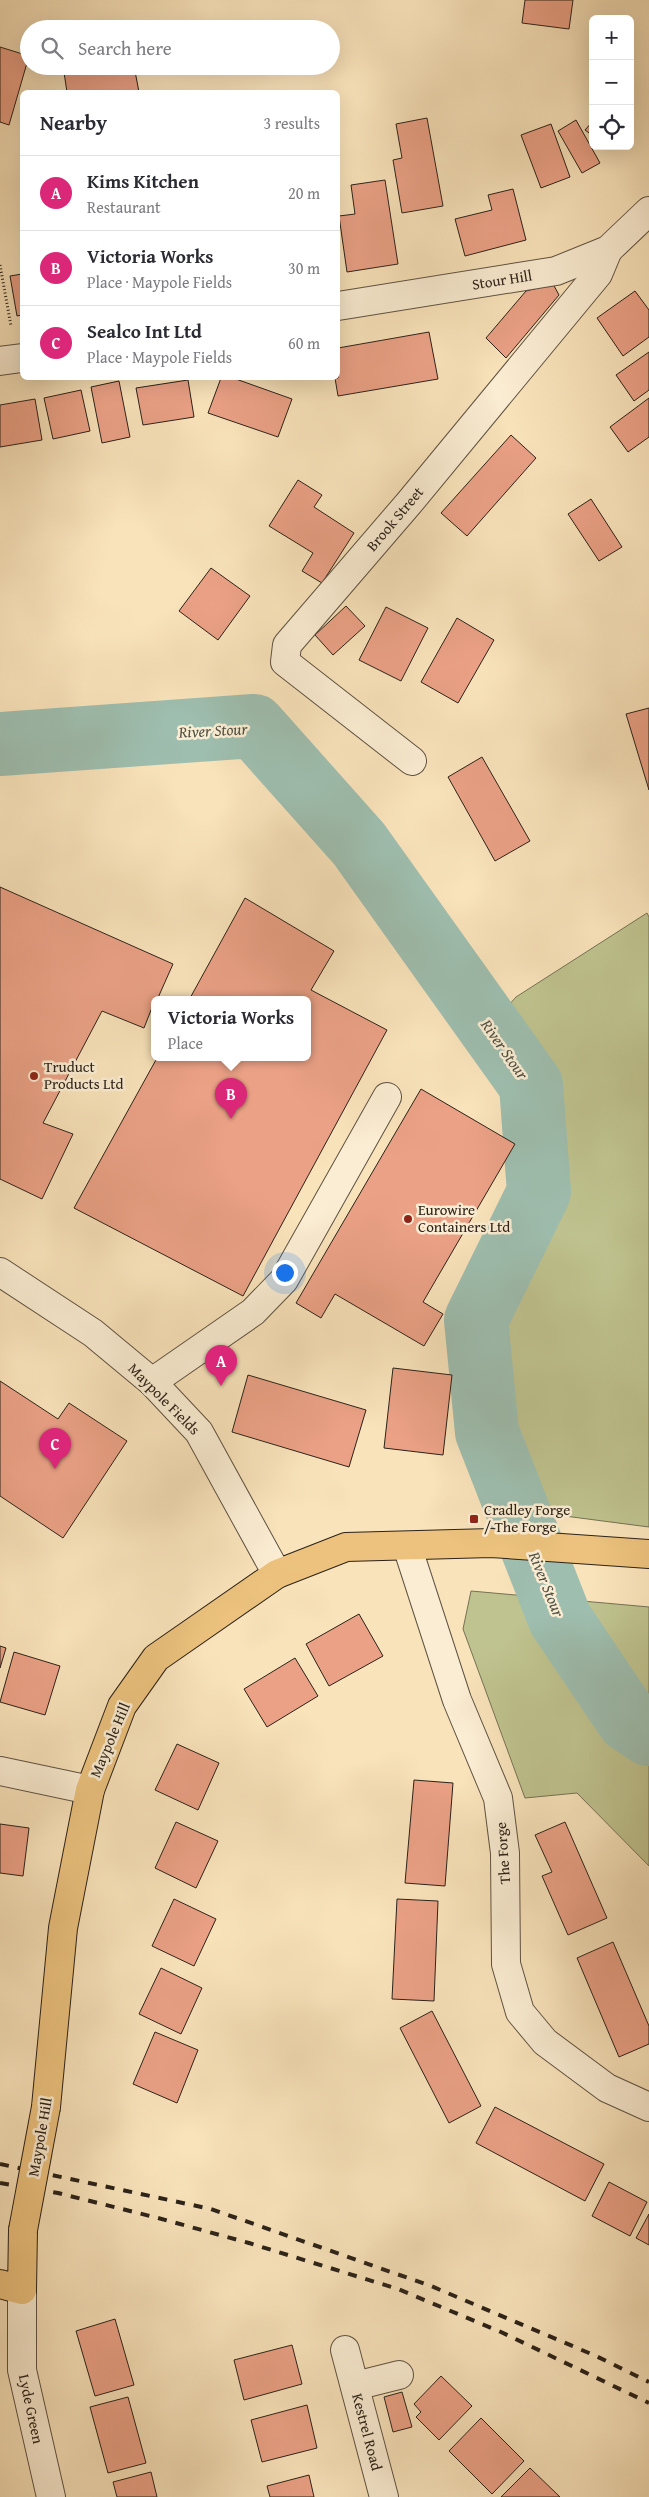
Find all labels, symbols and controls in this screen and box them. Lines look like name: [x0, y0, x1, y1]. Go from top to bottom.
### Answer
map controls: [589, 15, 634, 150]
button: +: [589, 15, 634, 60]
search box: [20, 20, 340, 75]
icon: search: [38, 34, 66, 62]
text: Search here: [78, 34, 172, 62]
button: −: [589, 60, 634, 105]
button: locate: [589, 105, 634, 150]
text: Nearby: [40, 107, 107, 138]
text: 3 results: [263, 111, 320, 135]
text: Kims Kitchen: [87, 167, 199, 195]
text: A: [51, 181, 61, 205]
text: 20 m: [288, 181, 320, 205]
text: Restaurant: [87, 195, 161, 219]
text: Victoria Works: [87, 242, 213, 270]
text: B: [51, 256, 61, 280]
text: 30 m: [288, 256, 320, 280]
street label: Stour Hill: [470, 264, 533, 295]
text: Place · Maypole Fields: [87, 270, 232, 294]
text: Sealco Int Ltd: [87, 317, 202, 345]
text: C: [51, 331, 61, 355]
text: 60 m: [288, 331, 320, 355]
text: Place · Maypole Fields: [87, 345, 232, 369]
street label: Brook Street: [361, 481, 428, 556]
water label: River Stour: [177, 716, 249, 744]
popup: [151, 996, 311, 1061]
text: Victoria Works: [168, 1003, 294, 1031]
water label: River Stour: [475, 1013, 535, 1085]
text: Place: [168, 1031, 203, 1055]
place label: Truduct Products Ltd: [44, 1056, 124, 1094]
marker: Truduct Products Ltd: [28, 1070, 40, 1082]
pin: B: [215, 1078, 247, 1119]
place label: Eurowire Containers Ltd: [418, 1199, 510, 1237]
marker: Eurowire Containers Ltd: [402, 1213, 414, 1225]
your location: [272, 1260, 298, 1286]
pin: A: [205, 1345, 237, 1386]
street label: Maypole Fields: [124, 1358, 205, 1439]
pin: C: [39, 1428, 71, 1469]
place label: Cradley Forge / The Forge: [484, 1499, 570, 1537]
marker: Cradley Forge / The Forge: [468, 1513, 480, 1525]
water label: River Stour: [523, 1547, 571, 1621]
street label: Maypole Hill: [84, 1699, 135, 1781]
street label: The Forge: [490, 1821, 515, 1885]
street label: Maypole Hill: [22, 2096, 57, 2178]
street label: Lyde Green: [14, 2372, 49, 2446]
street label: Kestrel Road: [347, 2391, 388, 2473]

